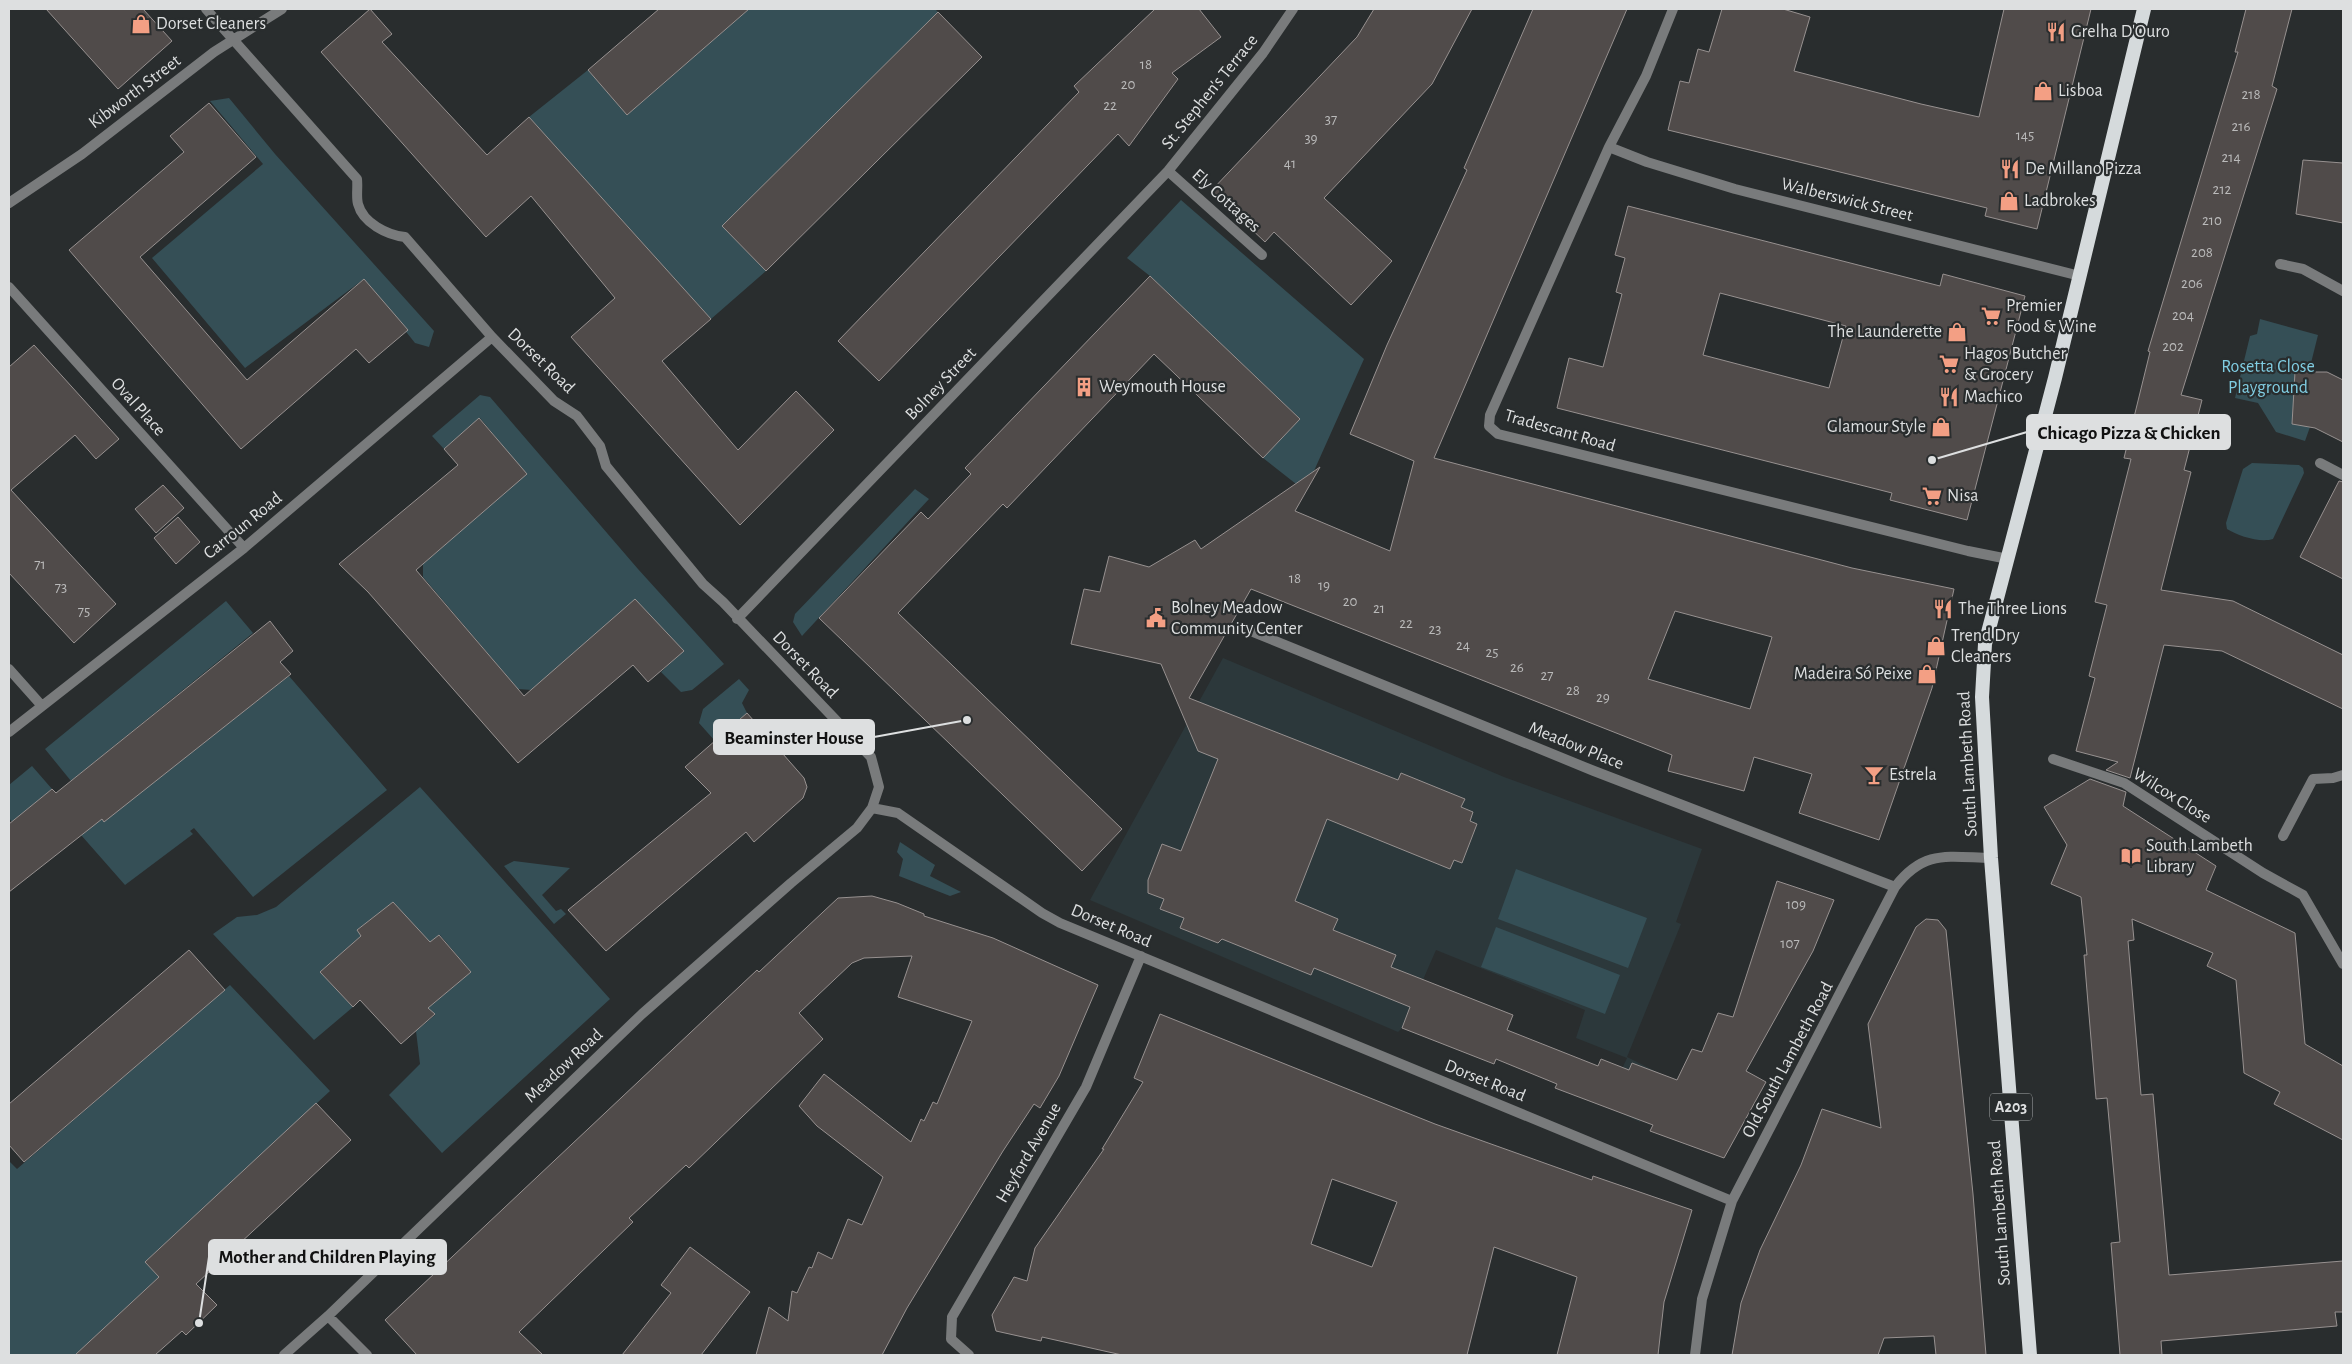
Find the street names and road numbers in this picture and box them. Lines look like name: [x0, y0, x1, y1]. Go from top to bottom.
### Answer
street label: St. Stephen's Terrace: [1158, 31, 1262, 153]
street label: Kibworth Street: [86, 52, 185, 132]
street label: Ely Cottages: [1188, 166, 1264, 236]
street label: Walberswick Street: [1779, 175, 1915, 225]
street label: Dorset Road: [504, 325, 578, 397]
street label: Bolney Street: [902, 344, 980, 424]
street label: Oval Place: [107, 374, 169, 440]
street label: Tradescant Road: [1502, 407, 1618, 455]
street label: Carroun Road: [200, 489, 286, 563]
street label: Dorset Road: [769, 628, 841, 702]
street label: South Lambeth Road: [1955, 691, 1981, 837]
street label: Meadow Place: [1526, 719, 1626, 773]
street label: Wilcox Close: [2130, 765, 2214, 827]
street label: Dorset Road: [1068, 901, 1154, 951]
street label: Old South Lambeth Road: [1739, 979, 1837, 1141]
street label: Meadow Road: [522, 1026, 606, 1106]
street label: Dorset Road: [1442, 1057, 1528, 1105]
road number: A203: [1990, 1094, 2032, 1120]
street label: Heyford Avenue: [993, 1100, 1065, 1206]
street label: South Lambeth Road: [1986, 1140, 2014, 1286]

